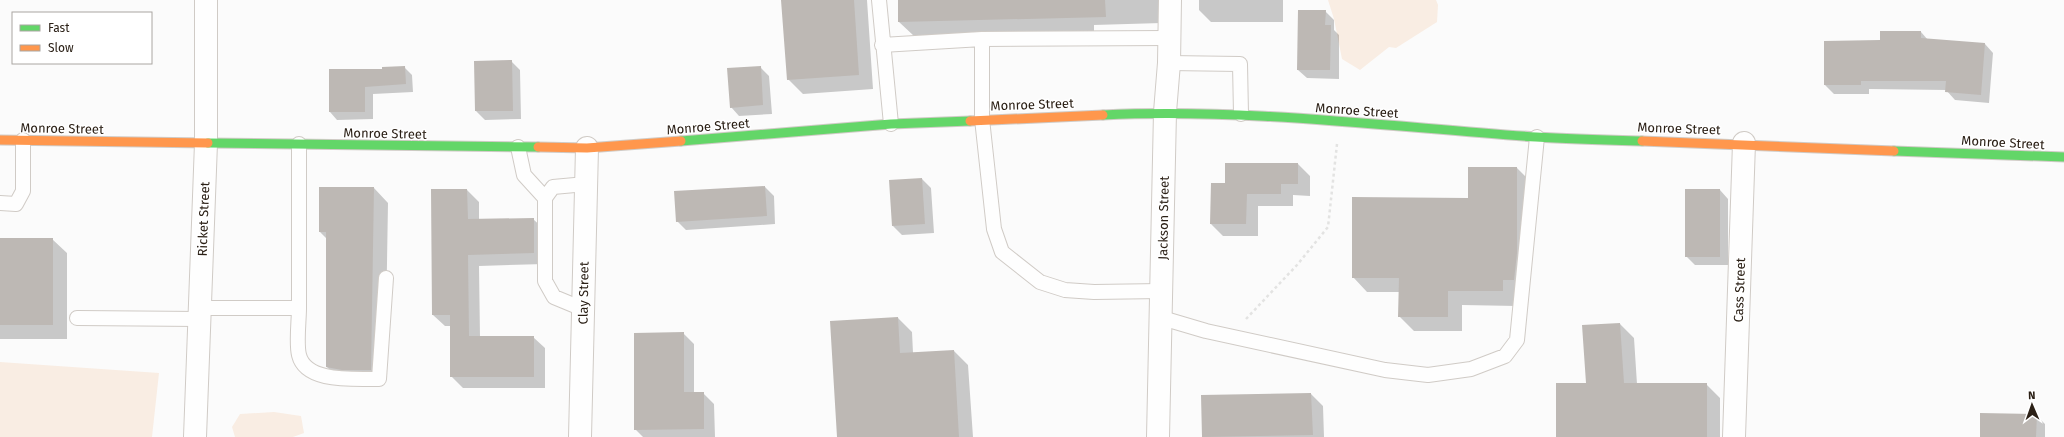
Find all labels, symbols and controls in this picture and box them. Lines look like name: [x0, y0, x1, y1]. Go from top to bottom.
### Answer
legend: [12, 12, 152, 64]
text: Fast: [48, 21, 70, 35]
text: Slow: [48, 41, 74, 55]
street label: Monroe Street: [990, 96, 1074, 113]
street label: Monroe Street: [1315, 100, 1399, 121]
street label: Monroe Street: [666, 115, 751, 138]
street label: Monroe Street: [20, 120, 104, 137]
street label: Monroe Street: [1637, 120, 1721, 137]
street label: Monroe Street: [343, 125, 427, 142]
street label: Monroe Street: [1961, 133, 2045, 152]
street label: Jackson Street: [1155, 176, 1172, 260]
street label: Ricket Street: [195, 181, 212, 257]
street label: Cass Street: [1731, 257, 1748, 323]
street label: Clay Street: [575, 261, 592, 325]
north arrow: [2012, 385, 2052, 425]
text: N: [2028, 389, 2036, 402]

